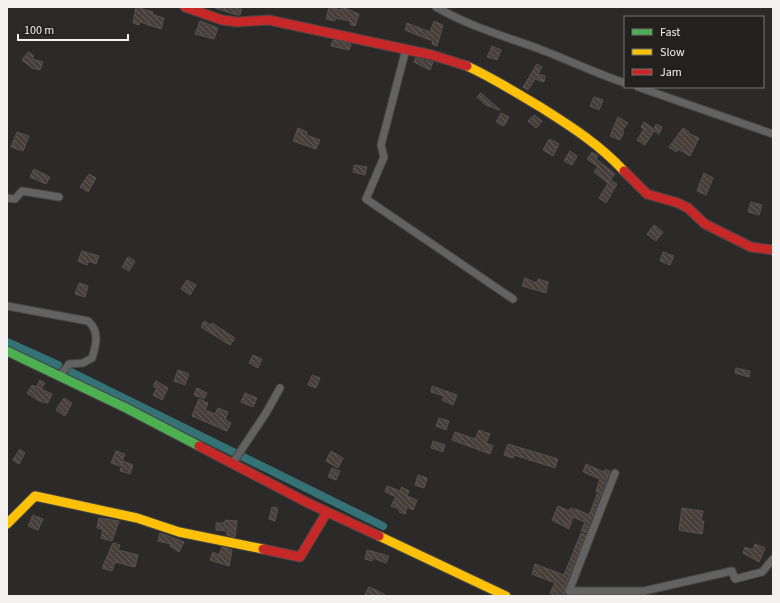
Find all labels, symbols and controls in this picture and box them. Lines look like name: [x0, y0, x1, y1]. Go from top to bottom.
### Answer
scale bar: [18, 16, 128, 42]
legend: [624, 16, 764, 88]
text: 100 m: [24, 22, 54, 39]
text: Fast: [660, 24, 680, 41]
text: Slow: [660, 44, 685, 61]
text: Jam: [660, 64, 682, 81]

